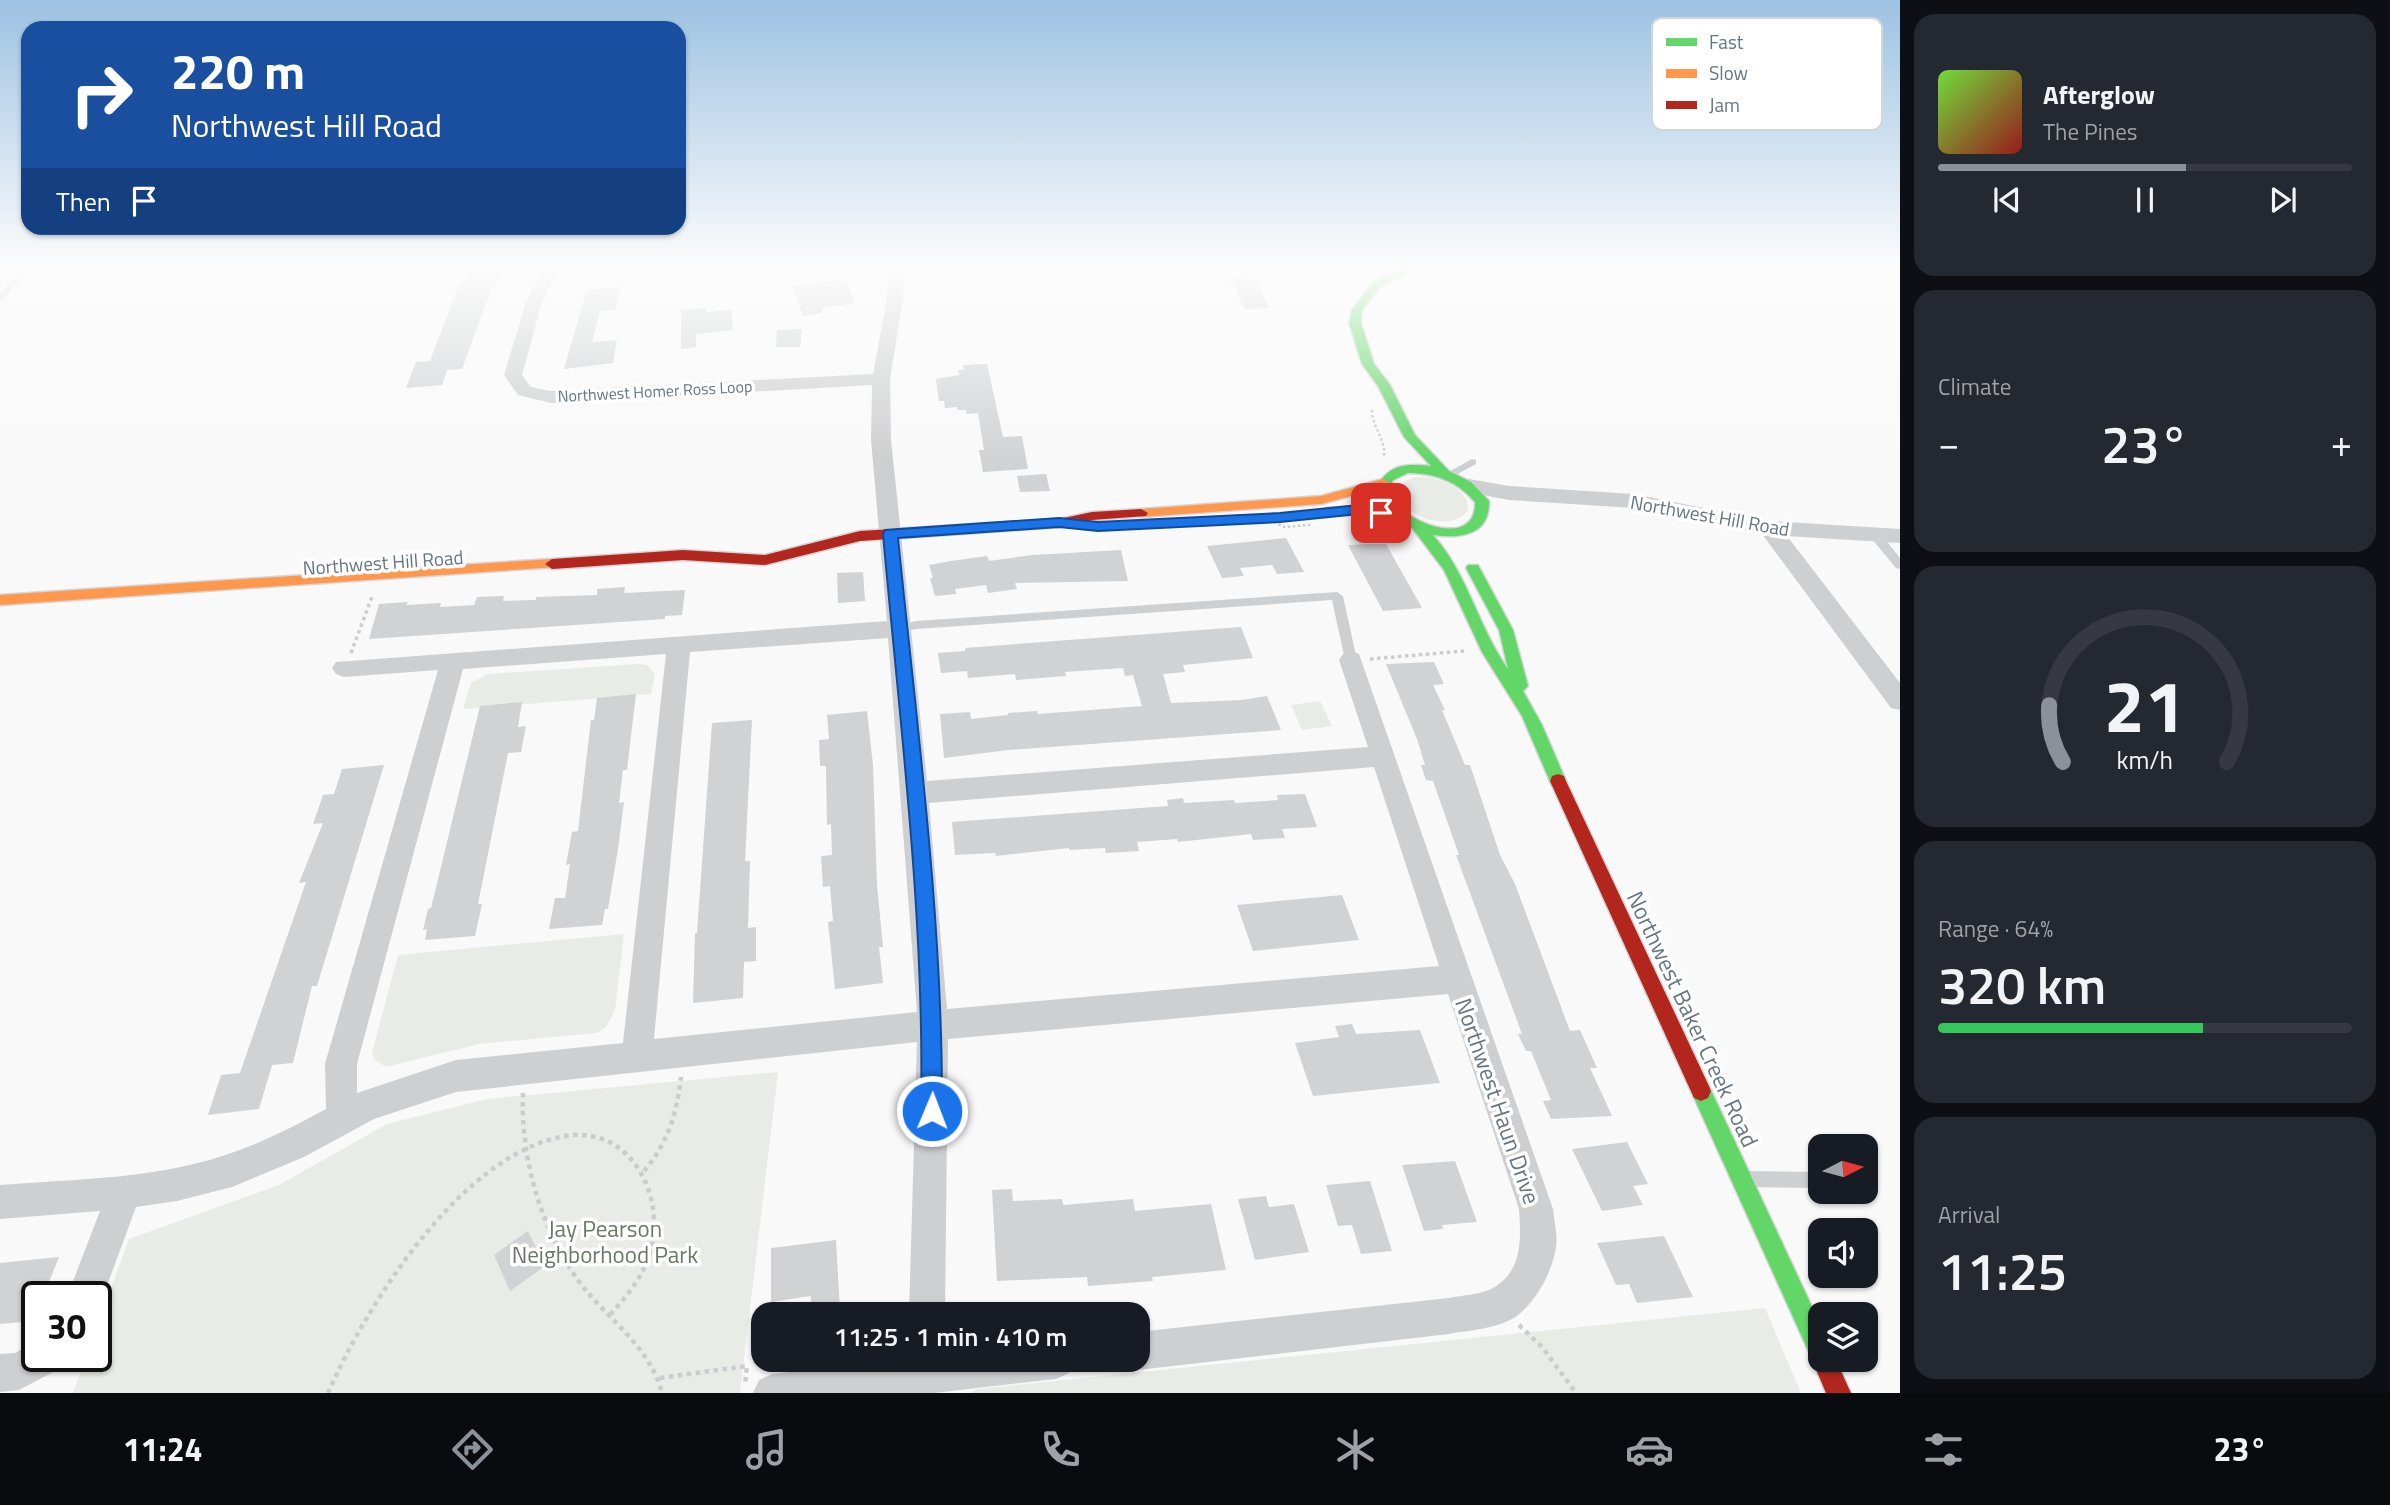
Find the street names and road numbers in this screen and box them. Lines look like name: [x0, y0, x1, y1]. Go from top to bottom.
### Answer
street label: Northwest Homer Ross Loop: [557, 374, 753, 408]
street label: Northwest Hill Road: [1628, 487, 1792, 543]
street label: Northwest Hill Road: [302, 542, 464, 582]
street label: Northwest Baker Creek Road: [1618, 885, 1768, 1153]
street label: Northwest Haun Drive: [1446, 993, 1550, 1209]

